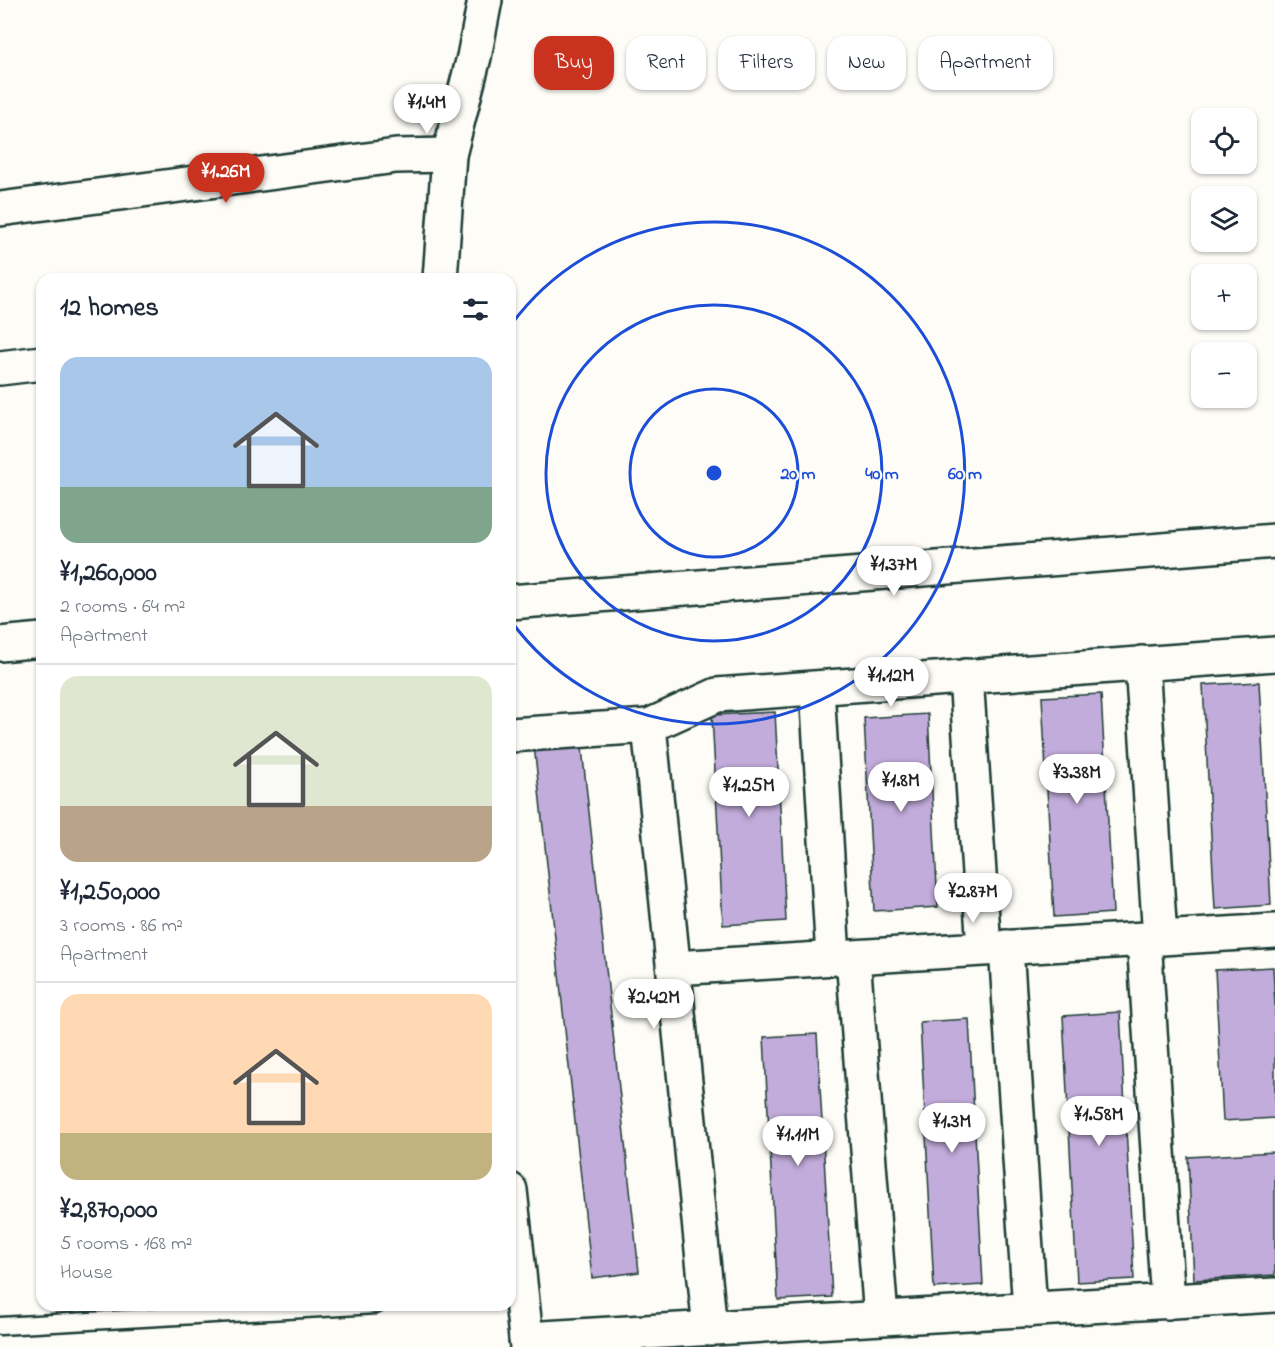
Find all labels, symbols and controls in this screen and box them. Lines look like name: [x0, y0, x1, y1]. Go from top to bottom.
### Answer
chip: Buy: [534, 36, 614, 90]
chip: Rent: [626, 36, 706, 90]
chip: Filters: [718, 36, 815, 90]
chip: New: [827, 36, 906, 90]
chip: Apartment: [918, 36, 1053, 90]
pin: ¥1.4M: [385, 84, 469, 135]
text: ¥1.4M: [408, 89, 446, 118]
map controls: [1191, 108, 1257, 408]
button: locate: [1191, 108, 1257, 174]
pin: ¥1.26M: [177, 153, 275, 204]
text: ¥1.26M: [201, 158, 251, 187]
button: layers: [1191, 186, 1257, 252]
button: +: [1191, 264, 1257, 330]
text: 12 homes: [60, 290, 159, 328]
icon: filters: [459, 293, 492, 326]
button: −: [1191, 342, 1257, 408]
icon: home: [222, 396, 330, 504]
text: 20 m: [779, 462, 816, 488]
text: 40 m: [865, 462, 899, 488]
text: 60 m: [948, 462, 982, 488]
centre of rings: [704, 463, 724, 483]
pin: ¥1.37M: [845, 546, 943, 597]
text: ¥1.37M: [871, 551, 917, 580]
text: ¥1,260,000: [60, 555, 157, 593]
text: 2 rooms · 64 m²: [60, 593, 185, 622]
text: Apartment: [60, 622, 148, 651]
pin: ¥1.12M: [842, 657, 940, 708]
text: ¥1.12M: [868, 662, 914, 691]
icon: home: [222, 715, 330, 823]
pin: ¥3.38M: [1028, 754, 1126, 805]
text: ¥3.38M: [1053, 759, 1101, 788]
pin: ¥1.8M: [859, 762, 943, 813]
pin: ¥1.25M: [700, 767, 798, 818]
text: ¥1.8M: [882, 767, 920, 796]
text: ¥1.25M: [723, 772, 775, 801]
pin: ¥2.87M: [924, 873, 1022, 924]
text: ¥1,250,000: [60, 874, 160, 912]
text: ¥2.87M: [948, 878, 998, 907]
text: 3 rooms · 86 m²: [60, 912, 183, 941]
text: Apartment: [60, 941, 148, 970]
pin: ¥2.42M: [605, 979, 703, 1030]
text: ¥2.42M: [628, 984, 680, 1013]
icon: home: [222, 1033, 330, 1141]
pin: ¥1.58M: [1050, 1096, 1148, 1147]
text: ¥1.58M: [1074, 1101, 1124, 1130]
pin: ¥1.3M: [910, 1103, 994, 1154]
text: ¥1.3M: [933, 1108, 971, 1137]
pin: ¥1.11M: [749, 1116, 847, 1167]
text: ¥1.11M: [776, 1121, 820, 1150]
text: ¥2,870,000: [60, 1192, 157, 1230]
text: 5 rooms · 168 m²: [60, 1230, 193, 1259]
text: House: [60, 1259, 113, 1288]

